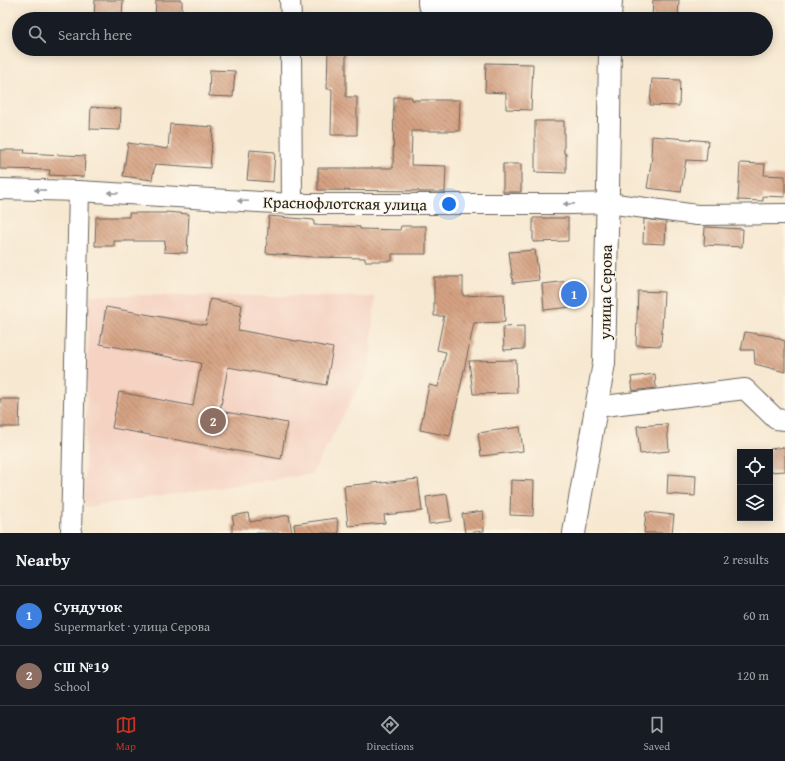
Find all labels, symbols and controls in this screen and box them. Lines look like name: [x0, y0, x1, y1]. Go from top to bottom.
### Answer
search box: [12, 12, 773, 56]
icon: search: [26, 23, 48, 45]
text: Search here: [58, 24, 132, 45]
one-way arrow: [33, 187, 46, 193]
one-way arrow: [107, 190, 119, 197]
street label: Краснофлотская улица: [263, 190, 428, 216]
your location: [439, 194, 459, 214]
one-way arrow: [237, 198, 249, 205]
one-way arrow: [562, 201, 575, 207]
street label: улица Серова: [592, 244, 618, 341]
pin: 1: [561, 279, 587, 309]
pin: 2: [200, 406, 226, 436]
map controls: [737, 449, 773, 521]
button: locate: [737, 449, 773, 485]
button: layers: [737, 485, 773, 521]
text: Nearby: [16, 547, 70, 572]
text: 2 results: [723, 550, 769, 569]
text: Сундучок: [54, 596, 122, 617]
text: 1: [26, 606, 32, 625]
text: 60 m: [743, 606, 769, 625]
text: Supermarket · улица Серова: [54, 617, 210, 636]
text: СШ №19: [54, 656, 109, 677]
text: 2: [26, 666, 32, 685]
text: 120 m: [737, 666, 769, 685]
text: School: [54, 677, 90, 696]
tab: Map: [115, 714, 137, 754]
tab: Directions: [367, 714, 414, 754]
tab: Saved: [643, 714, 670, 754]

